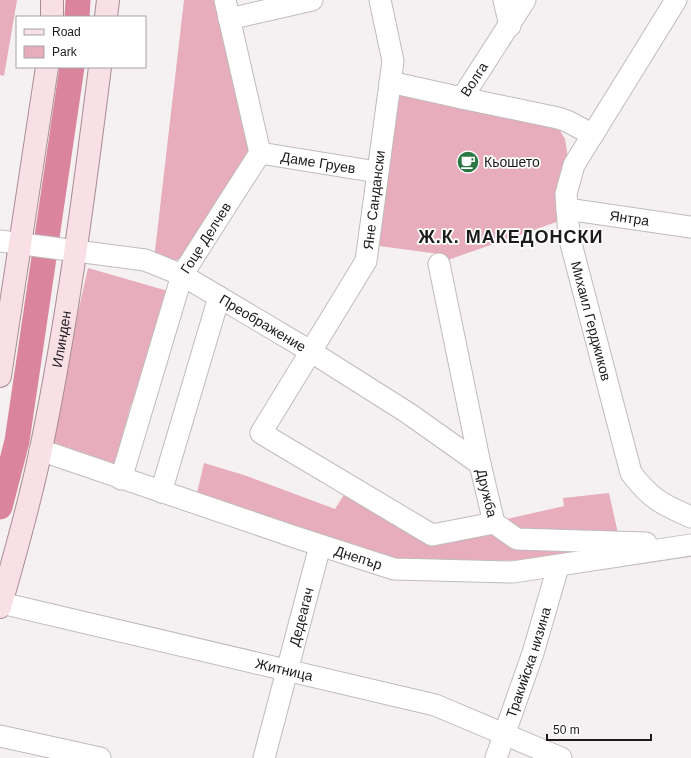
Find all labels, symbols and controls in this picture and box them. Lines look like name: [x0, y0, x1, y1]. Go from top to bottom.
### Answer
legend: [16, 16, 146, 68]
text: Road: [52, 25, 81, 39]
text: Park: [52, 45, 78, 59]
street label: Волга: [457, 59, 491, 99]
street label: Даме Груев: [280, 149, 357, 176]
street label: Яне Сандански: [360, 149, 388, 251]
cafe icon: Кьошето: [455, 149, 481, 175]
place label: Кьошето: [484, 154, 540, 170]
street label: Гоце Делчев: [177, 199, 234, 276]
street label: Янтра: [608, 207, 650, 229]
district label: Ж.К. МАКЕДОНСКИ: [418, 227, 604, 247]
street label: Михаил Герджиков: [568, 260, 615, 382]
street label: Преображение: [217, 291, 309, 355]
street label: Илинден: [49, 310, 74, 369]
street label: Дружба: [473, 467, 500, 519]
street label: Днепър: [332, 542, 384, 573]
street label: Дедеагач: [286, 586, 317, 648]
street label: Тракийска низина: [503, 605, 554, 720]
street label: Житница: [254, 655, 315, 684]
scale bar: [547, 716, 651, 742]
text: 50 m: [553, 723, 580, 737]

